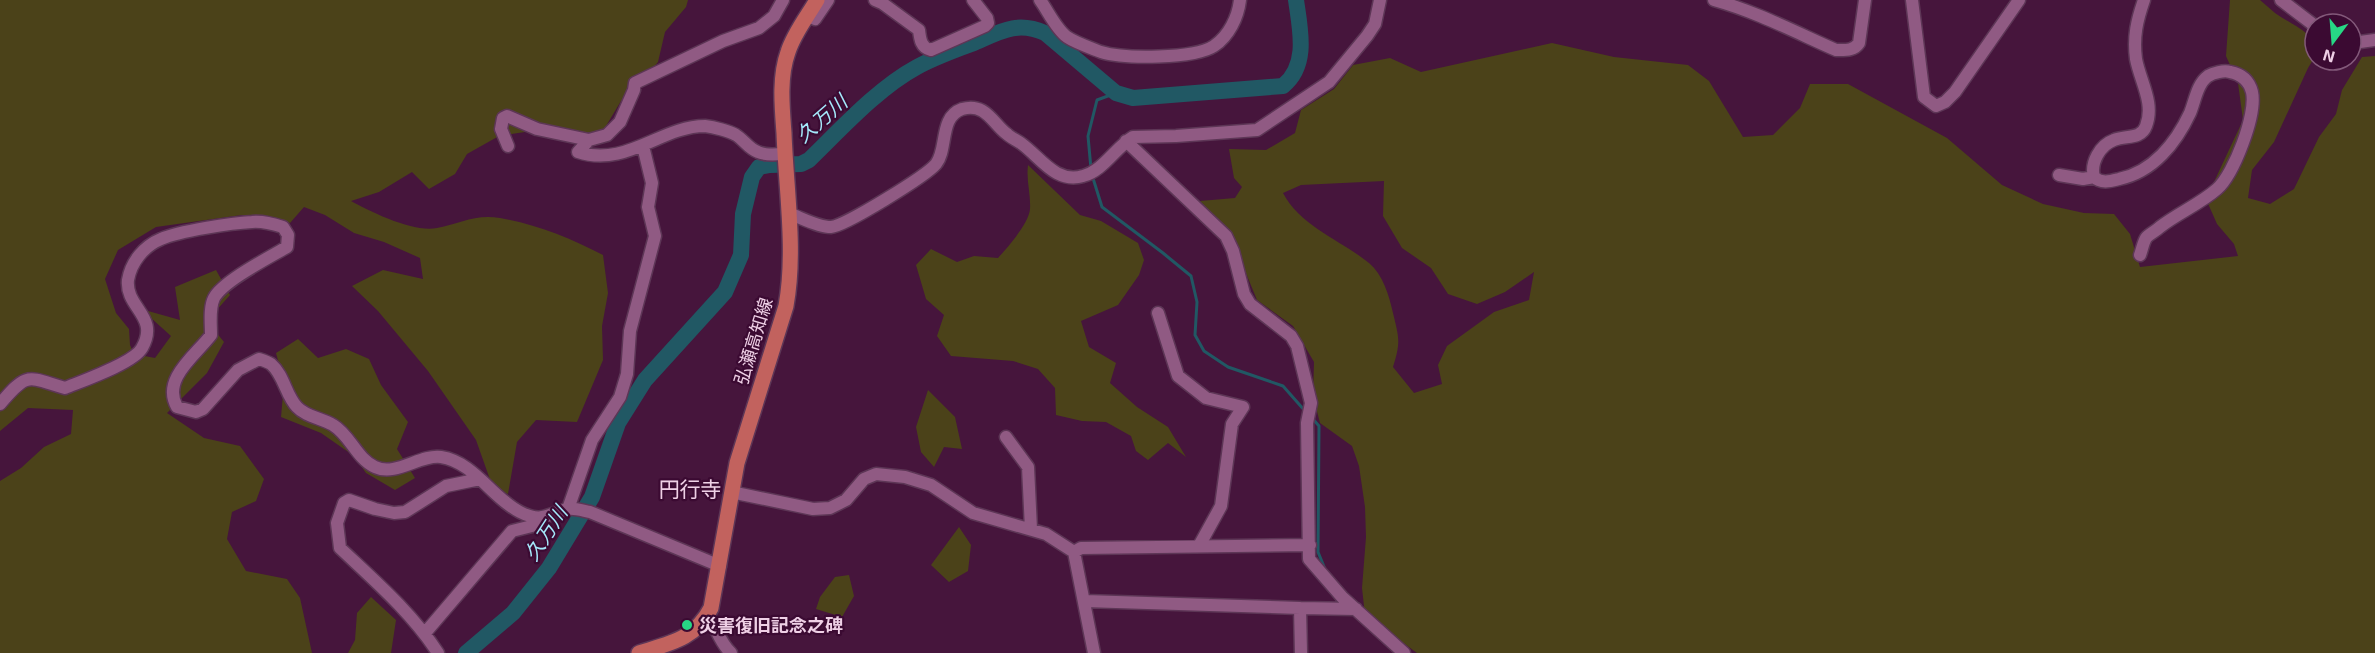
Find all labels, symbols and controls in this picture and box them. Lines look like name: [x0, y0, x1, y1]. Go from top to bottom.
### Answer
north arrow: [2303, 12, 2363, 72]
text: N: [2321, 46, 2337, 68]
water label: 久万川: [790, 88, 853, 147]
street label: 弘瀬高知線: [729, 295, 777, 387]
district label: 円行寺: [659, 476, 722, 501]
water label: 久万川: [519, 500, 572, 565]
place label: 災害復旧記念之碑: [699, 614, 843, 636]
marker: 災害復旧記念之碑: [680, 618, 694, 632]

